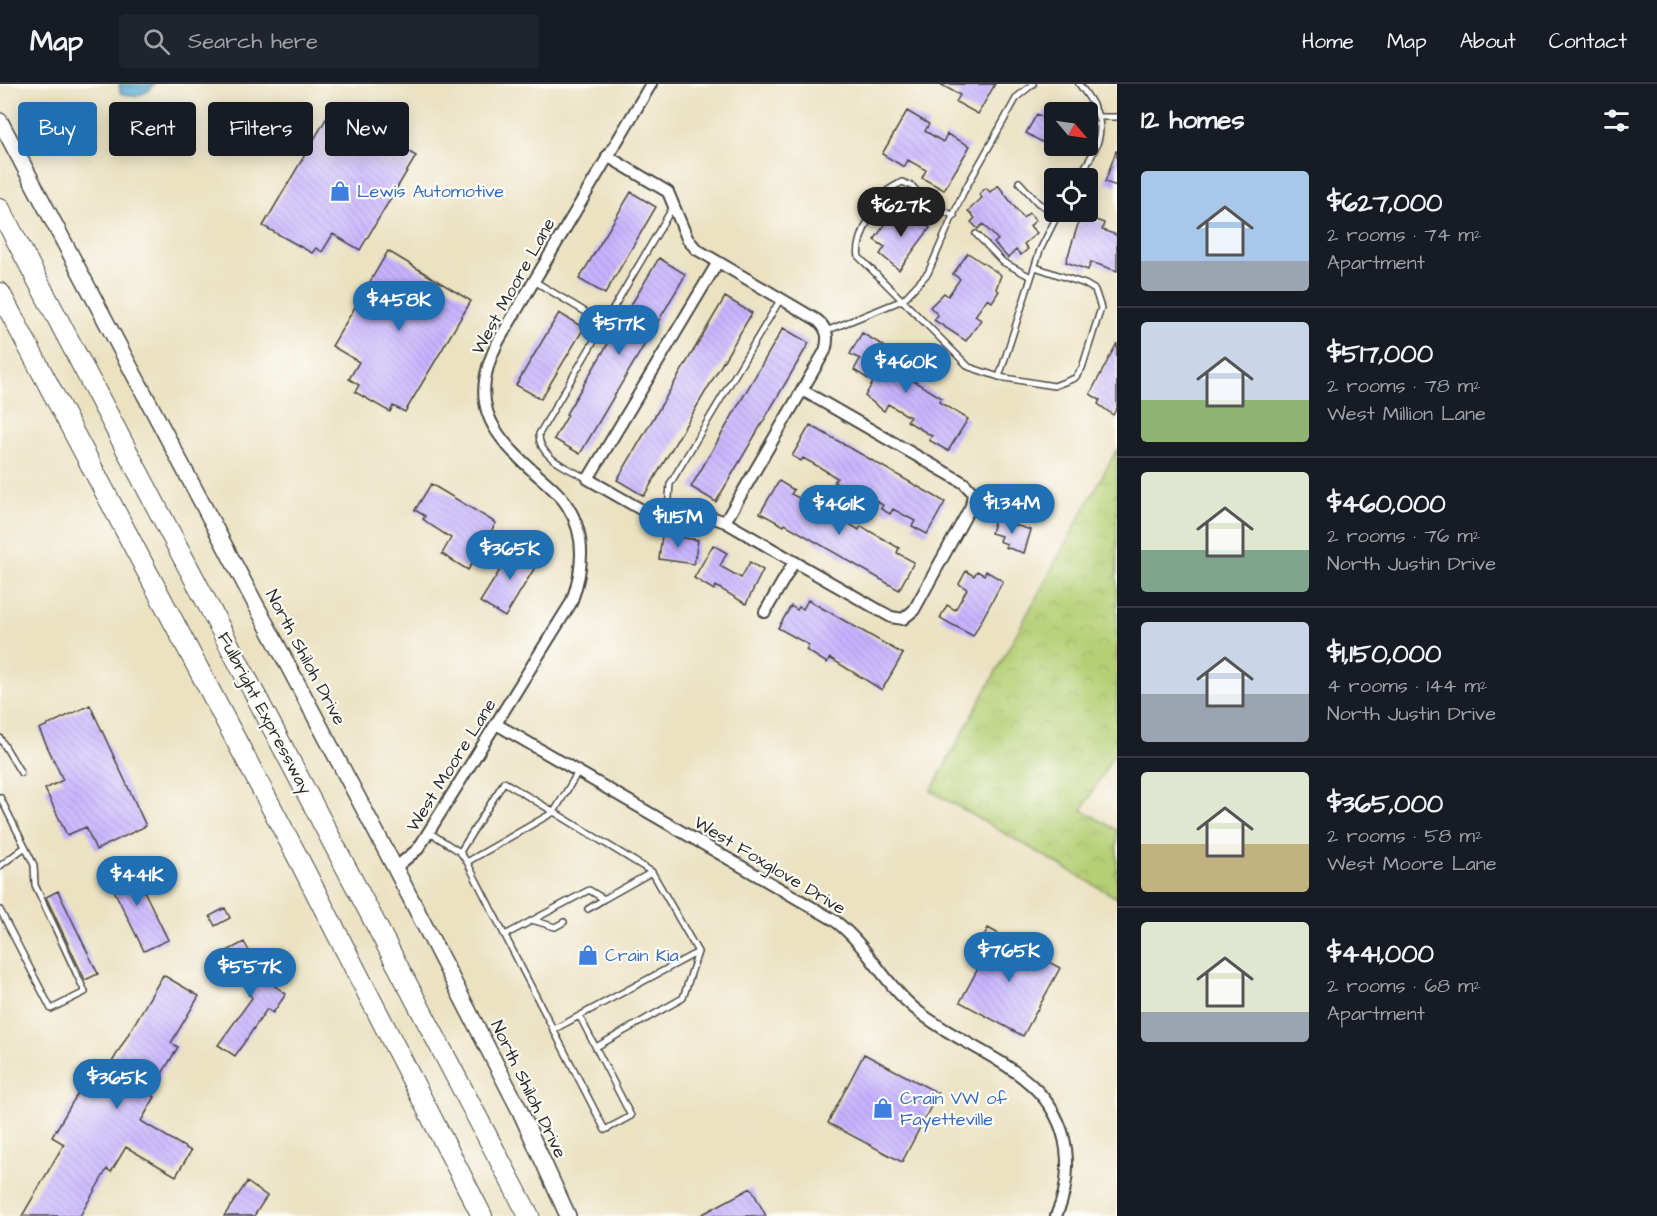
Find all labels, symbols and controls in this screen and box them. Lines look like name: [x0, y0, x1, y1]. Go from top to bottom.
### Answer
search box: [119, 14, 539, 68]
text: Map: [30, 22, 83, 61]
icon: search: [140, 25, 173, 58]
text: Search here: [188, 26, 318, 57]
text: Home: [1302, 27, 1354, 56]
text: Map: [1387, 27, 1427, 56]
text: About: [1460, 27, 1516, 56]
text: Contact: [1549, 27, 1627, 56]
chip: Buy: [18, 102, 97, 156]
chip: Rent: [109, 102, 196, 156]
chip: Filters: [208, 102, 313, 156]
chip: New: [325, 102, 409, 156]
north arrow: [1044, 102, 1098, 156]
map controls: [1044, 102, 1098, 222]
text: 12 homes: [1141, 102, 1244, 138]
icon: filters: [1600, 104, 1633, 137]
button: locate: [1044, 168, 1098, 222]
shop icon: Lewis Automotive: [328, 179, 352, 203]
place label: Lewis Automotive: [357, 179, 504, 204]
text: $627,000: [1327, 185, 1442, 221]
pin: $627K: [859, 187, 943, 238]
text: $627K: [871, 192, 931, 220]
icon: home: [1189, 195, 1261, 267]
street label: West Moore Lane: [466, 213, 561, 359]
text: 2 rooms · 74 m²: [1327, 221, 1481, 249]
text: Apartment: [1327, 249, 1425, 277]
pin: $458K: [357, 281, 441, 332]
text: $458K: [367, 286, 431, 314]
pin: $517K: [577, 305, 661, 356]
text: $517K: [593, 310, 645, 338]
text: $517,000: [1327, 336, 1433, 372]
pin: $460K: [864, 343, 948, 394]
icon: home: [1189, 346, 1261, 418]
text: $460K: [875, 348, 937, 376]
text: 2 rooms · 78 m²: [1327, 372, 1481, 400]
text: West Million Lane: [1327, 400, 1486, 428]
pin: $1.34M: [963, 484, 1061, 535]
pin: $461K: [797, 485, 881, 536]
text: $460,000: [1327, 486, 1446, 522]
text: $1.34M: [984, 489, 1040, 517]
text: $461K: [813, 490, 865, 518]
icon: home: [1189, 496, 1261, 568]
pin: $1.15M: [629, 498, 727, 549]
text: $1.15M: [653, 503, 703, 531]
text: 2 rooms · 76 m²: [1327, 522, 1480, 550]
pin: $365K: [468, 530, 552, 581]
text: $365K: [480, 535, 540, 563]
text: North Justin Drive: [1327, 550, 1496, 578]
street label: North Shiloh Drive: [259, 585, 352, 730]
street label: Fulbright Expressway: [210, 628, 318, 799]
text: $1,150,000: [1327, 636, 1441, 672]
icon: home: [1189, 646, 1261, 718]
text: 4 rooms · 144 m²: [1327, 672, 1487, 700]
street label: West Moore Lane: [400, 694, 503, 837]
text: North Justin Drive: [1327, 700, 1496, 728]
text: $365,000: [1327, 786, 1443, 822]
icon: home: [1189, 796, 1261, 868]
street label: West Foxglove Drive: [689, 810, 851, 922]
text: 2 rooms · 58 m²: [1327, 822, 1483, 850]
text: West Moore Lane: [1327, 850, 1497, 878]
pin: $441K: [95, 856, 179, 907]
text: $441K: [110, 861, 164, 889]
pin: $765K: [967, 932, 1051, 983]
text: $441,000: [1327, 936, 1434, 972]
text: $765K: [978, 937, 1040, 965]
shop icon: Crain Kia: [576, 943, 600, 967]
place label: Crain Kia: [605, 943, 679, 968]
icon: home: [1189, 946, 1261, 1018]
pin: $557K: [208, 948, 292, 999]
text: $557K: [218, 953, 282, 981]
text: 2 rooms · 68 m²: [1327, 972, 1481, 1000]
text: Apartment: [1327, 1000, 1425, 1028]
street label: North Shiloh Drive: [484, 1016, 573, 1163]
pin: $365K: [75, 1059, 159, 1110]
text: $365K: [87, 1064, 147, 1092]
place label: Crain VW of Fayetteville: [900, 1086, 1007, 1133]
shop icon: Crain VW of Fayetteville: [871, 1096, 895, 1120]

